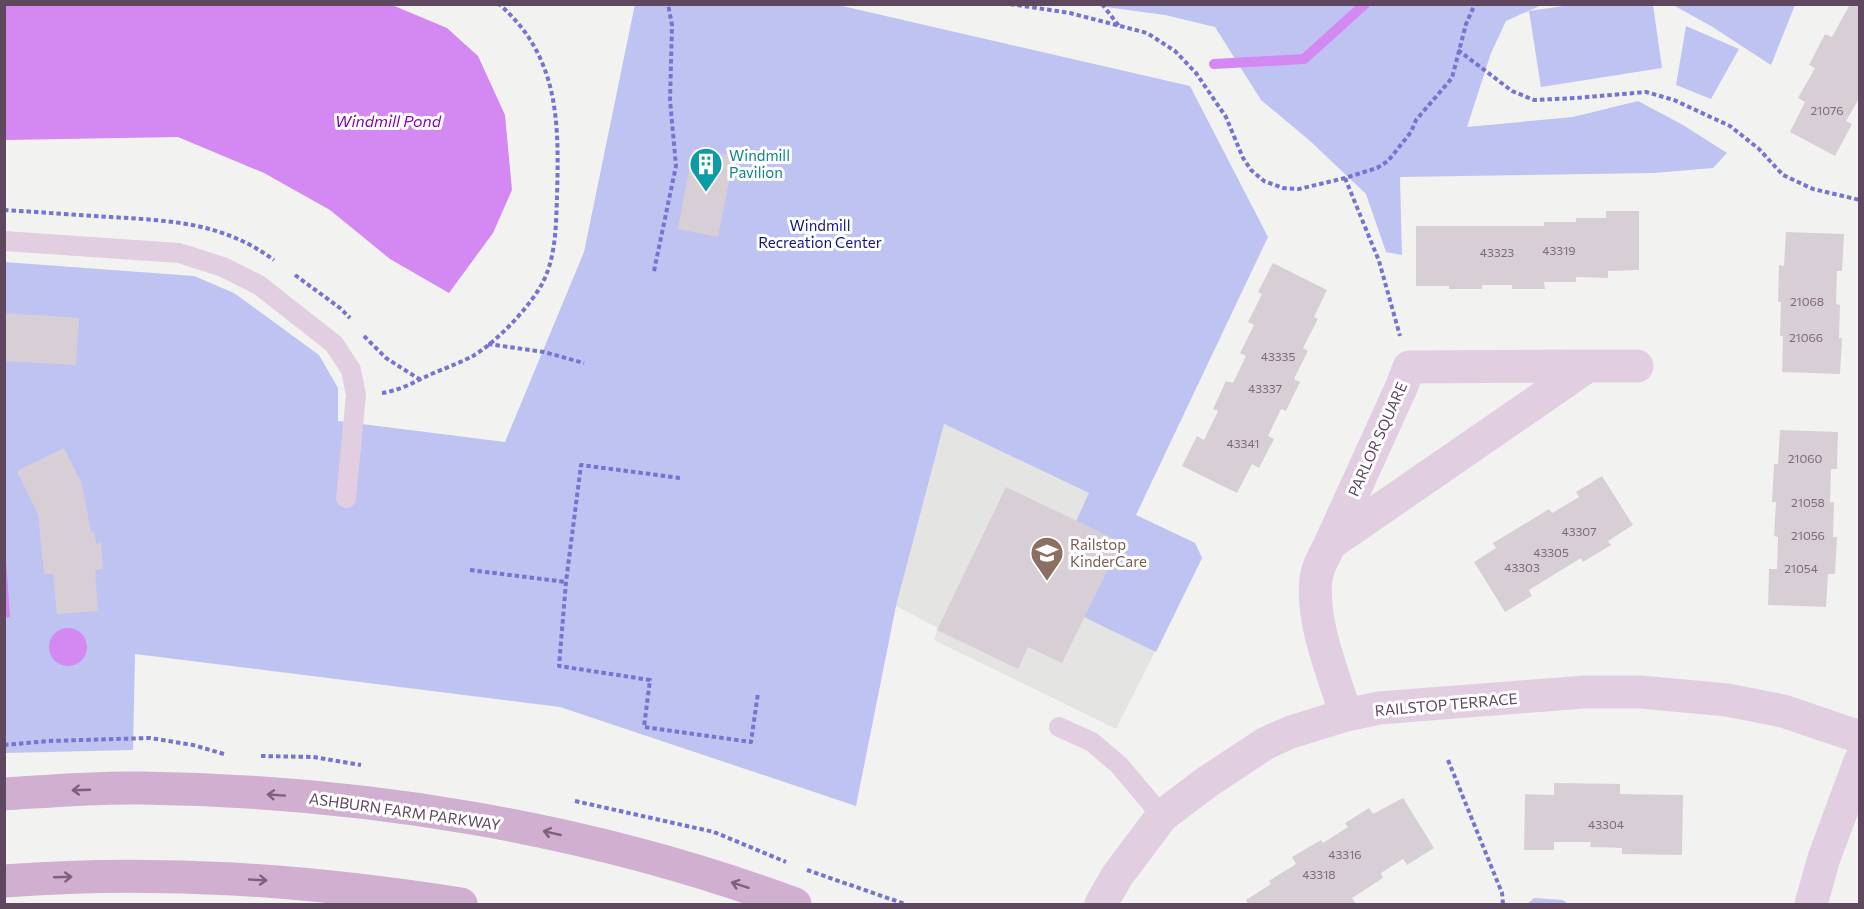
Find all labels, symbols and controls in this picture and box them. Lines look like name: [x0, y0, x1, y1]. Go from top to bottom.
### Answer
house number: 21076: [1810, 103, 1844, 117]
water label: Windmill Pond: [335, 111, 442, 130]
building icon: Windmill Pavilion: [688, 146, 724, 193]
place label: Windmill Pavilion: [729, 146, 790, 181]
park label: Windmill Recreation Center: [758, 216, 882, 251]
house number: 43319: [1542, 243, 1576, 257]
house number: 43323: [1480, 245, 1514, 259]
house number: 21068: [1790, 294, 1824, 308]
house number: 21066: [1789, 330, 1823, 344]
house number: 43335: [1261, 349, 1295, 363]
street label: PARLOR SQUARE: [1344, 379, 1410, 499]
house number: 43337: [1248, 381, 1282, 395]
house number: 43341: [1227, 436, 1259, 450]
house number: 21060: [1788, 451, 1823, 465]
house number: 21058: [1791, 495, 1825, 509]
house number: 43307: [1562, 524, 1596, 538]
house number: 21056: [1791, 528, 1825, 542]
school or university icon: Railstop KinderCare: [1029, 535, 1065, 582]
place label: Railstop KinderCare: [1070, 535, 1147, 570]
house number: 43305: [1533, 545, 1569, 559]
house number: 43303: [1504, 560, 1540, 574]
house number: 21054: [1784, 561, 1818, 575]
street label: RAILSTOP TERRACE: [1374, 689, 1518, 719]
one-way arrow: [72, 784, 92, 796]
one-way arrow: [267, 789, 287, 800]
street label: ASHBURN FARM PARKWAY: [308, 789, 502, 833]
house number: 43304: [1588, 817, 1624, 831]
one-way arrow: [543, 827, 562, 839]
house number: 43316: [1328, 847, 1362, 861]
house number: 43318: [1302, 867, 1336, 881]
one-way arrow: [52, 872, 72, 883]
one-way arrow: [247, 874, 267, 885]
one-way arrow: [731, 879, 750, 890]

